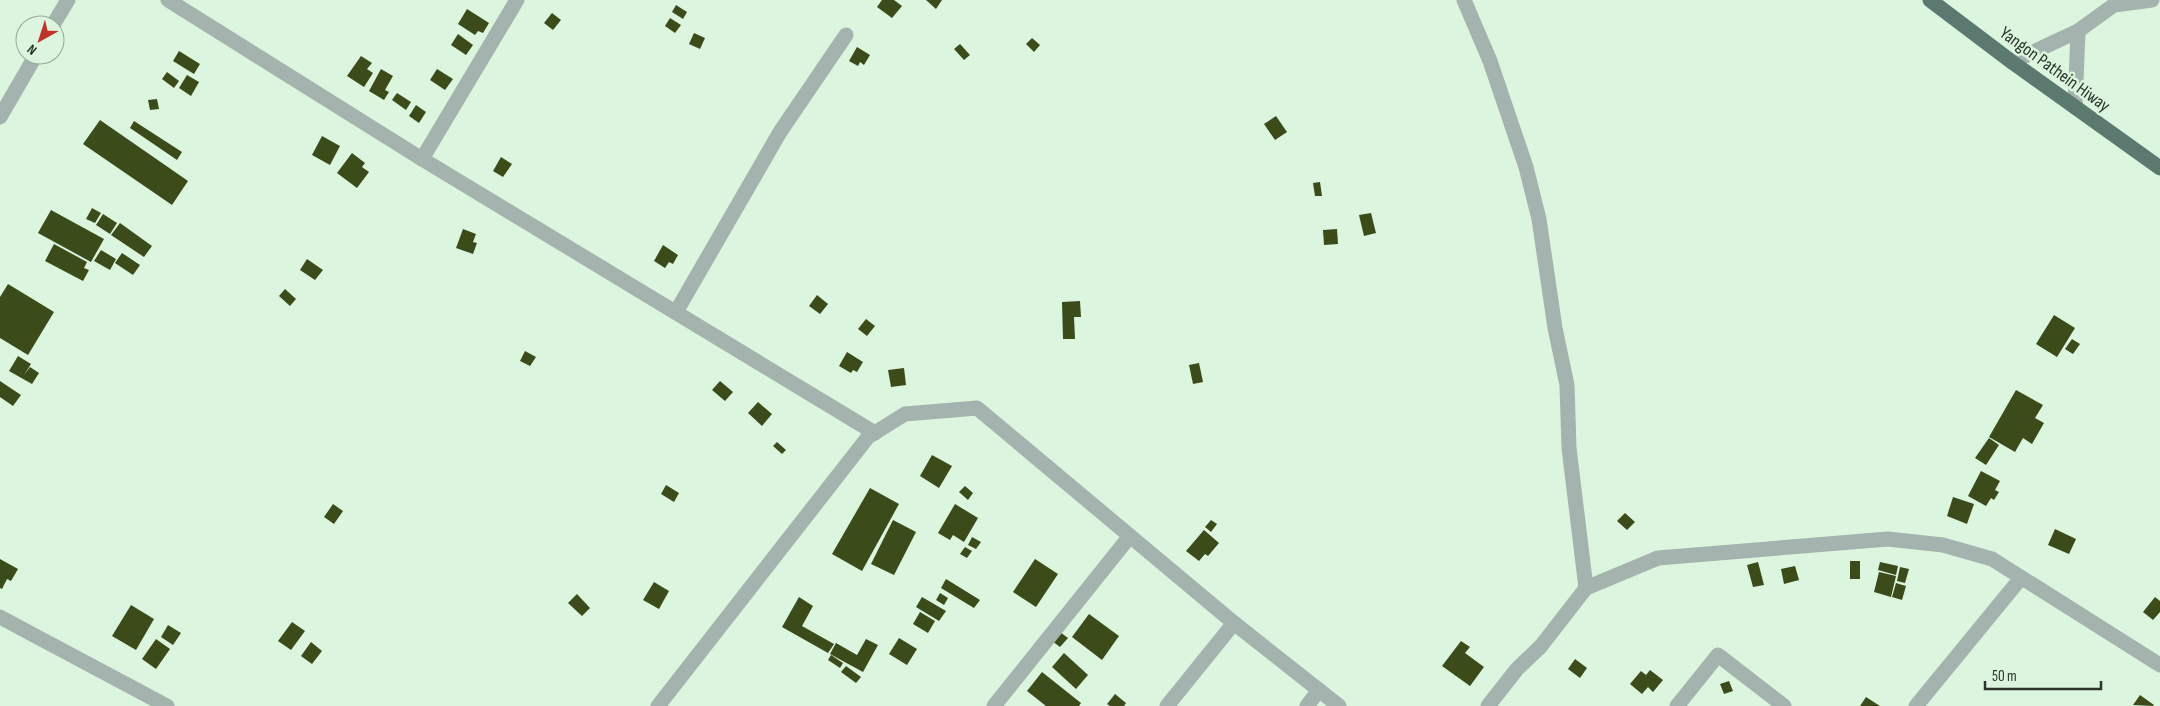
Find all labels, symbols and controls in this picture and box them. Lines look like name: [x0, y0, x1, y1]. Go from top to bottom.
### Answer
north arrow: [15, 15, 65, 65]
street label: Yangon Pathein Hiway: [1995, 22, 2114, 117]
text: N: [24, 41, 40, 59]
scale bar: [1985, 658, 2101, 690]
text: 50 m: [1992, 667, 2017, 686]

